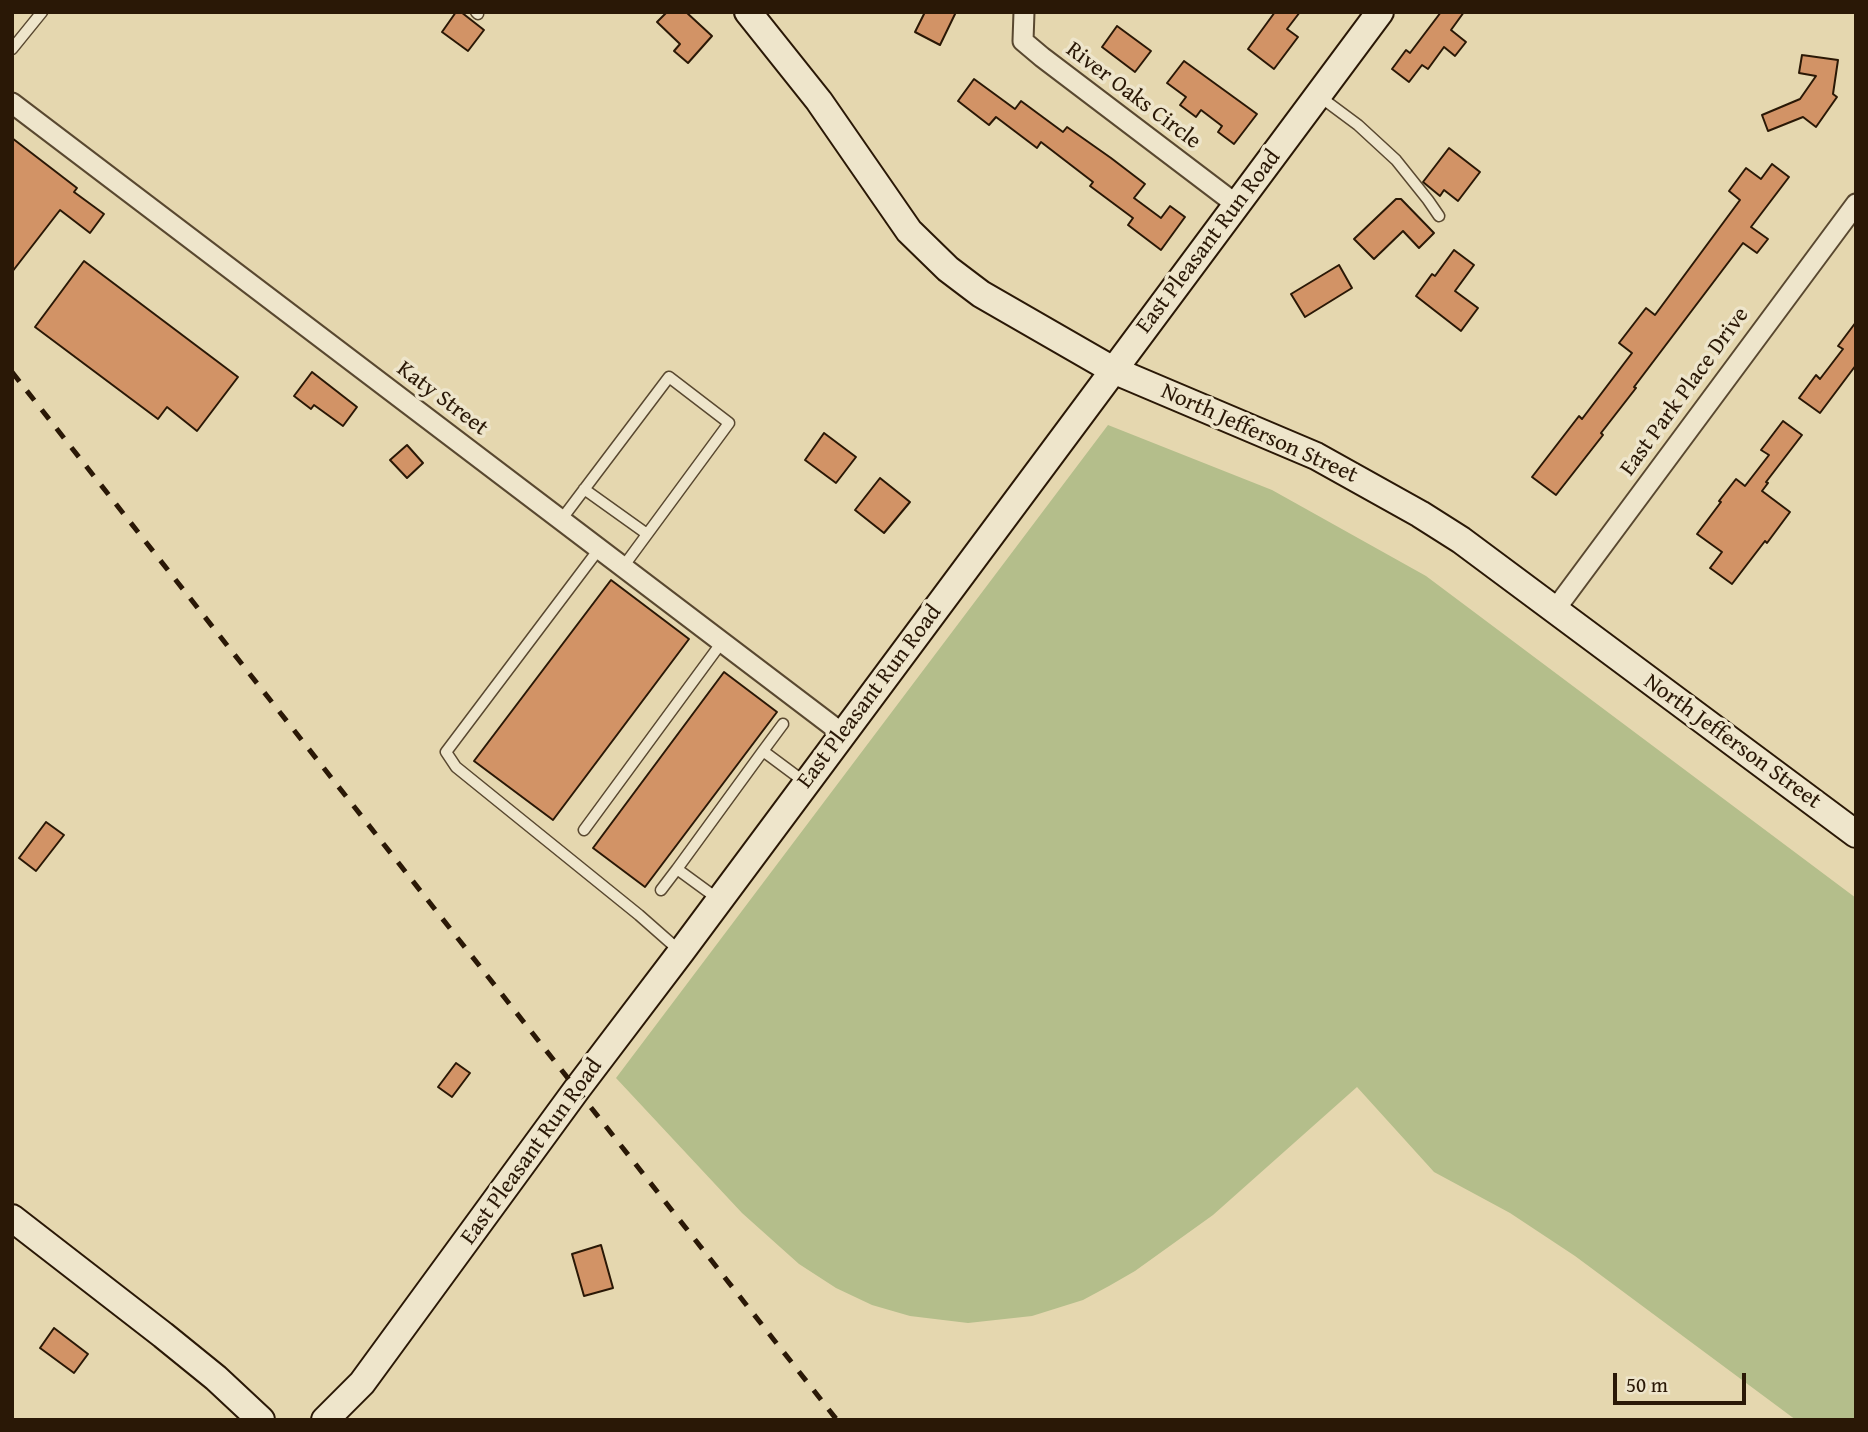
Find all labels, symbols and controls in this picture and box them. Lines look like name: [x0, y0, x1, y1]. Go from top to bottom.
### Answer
street label: River Oaks Circle: [1060, 36, 1206, 156]
street label: East Pleasant Run Road: [1131, 145, 1287, 339]
street label: East Park Place Drive: [1615, 302, 1755, 482]
street label: Katy Street: [391, 356, 493, 442]
street label: North Jefferson Street: [1156, 378, 1362, 490]
street label: East Pleasant Run Road: [792, 600, 948, 794]
street label: North Jefferson Street: [1638, 668, 1826, 816]
street label: East Pleasant Run Road: [455, 1054, 609, 1250]
scale bar: [1616, 1358, 1749, 1402]
text: 50 m: [1626, 1369, 1668, 1400]

